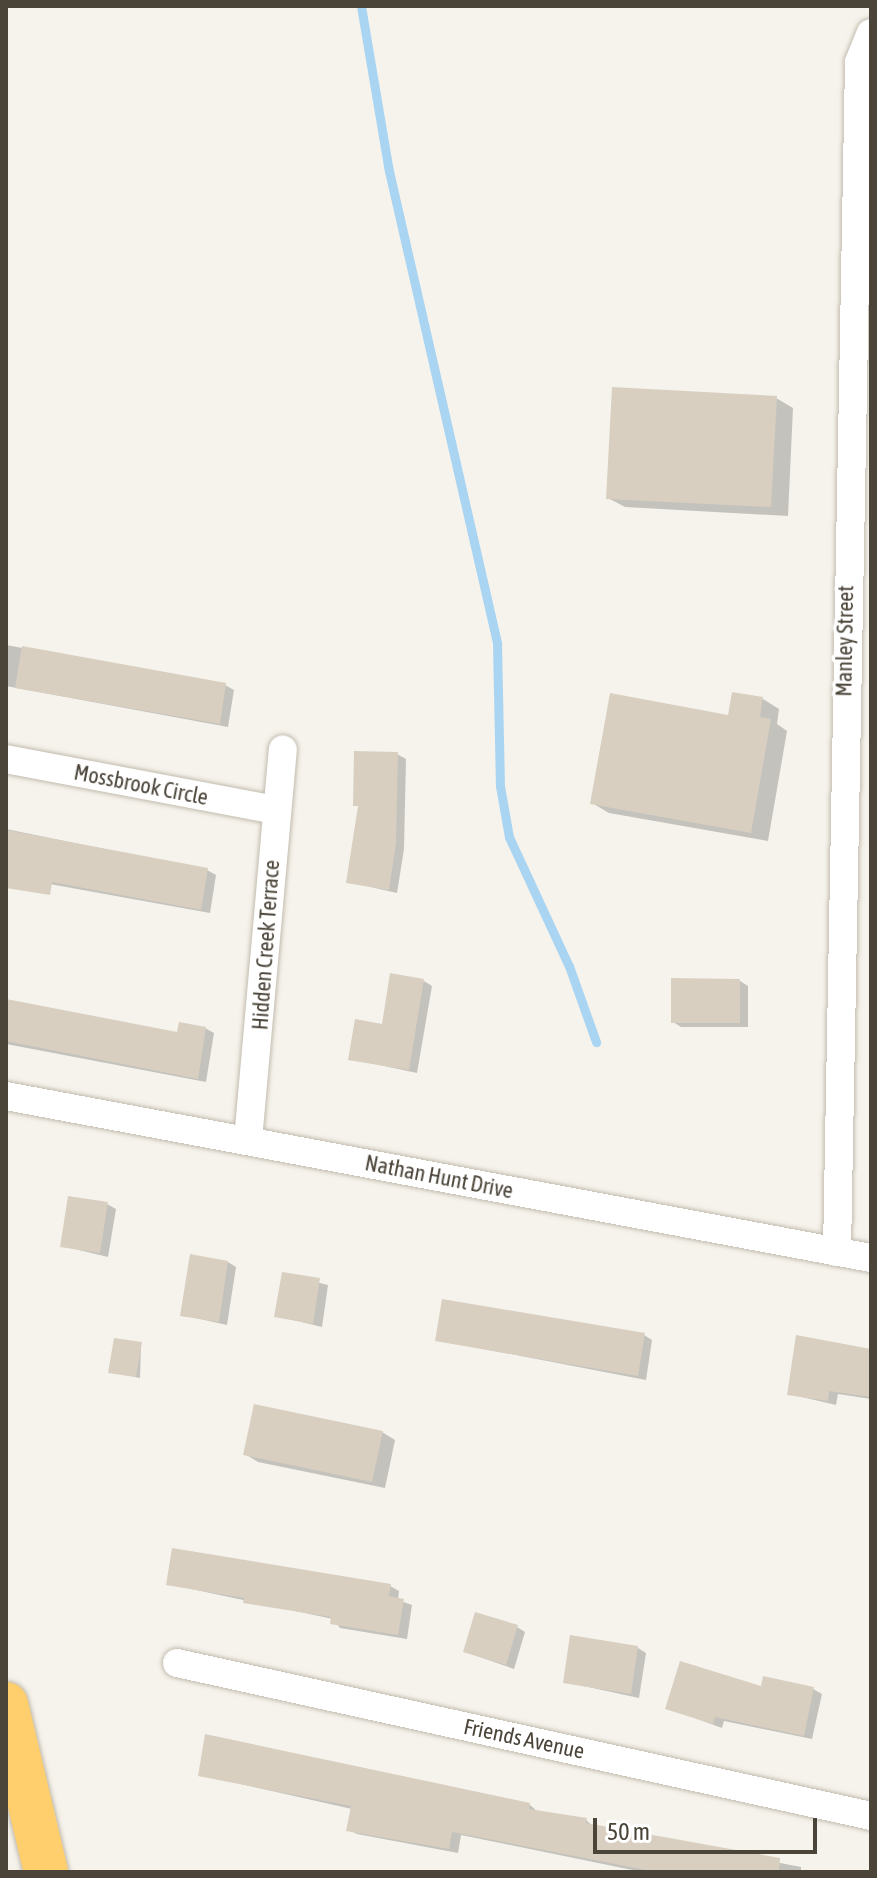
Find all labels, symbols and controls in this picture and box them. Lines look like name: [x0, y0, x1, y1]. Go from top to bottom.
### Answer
street label: Manley Street: [831, 585, 859, 697]
street label: Mossbrook Circle: [72, 759, 210, 811]
street label: Hidden Creek Terrace: [247, 859, 285, 1031]
street label: Nathan Hunt Drive: [363, 1150, 515, 1204]
street label: Friends Avenue: [461, 1713, 587, 1765]
scale bar: [597, 1802, 821, 1852]
text: 50 m: [607, 1818, 650, 1845]

